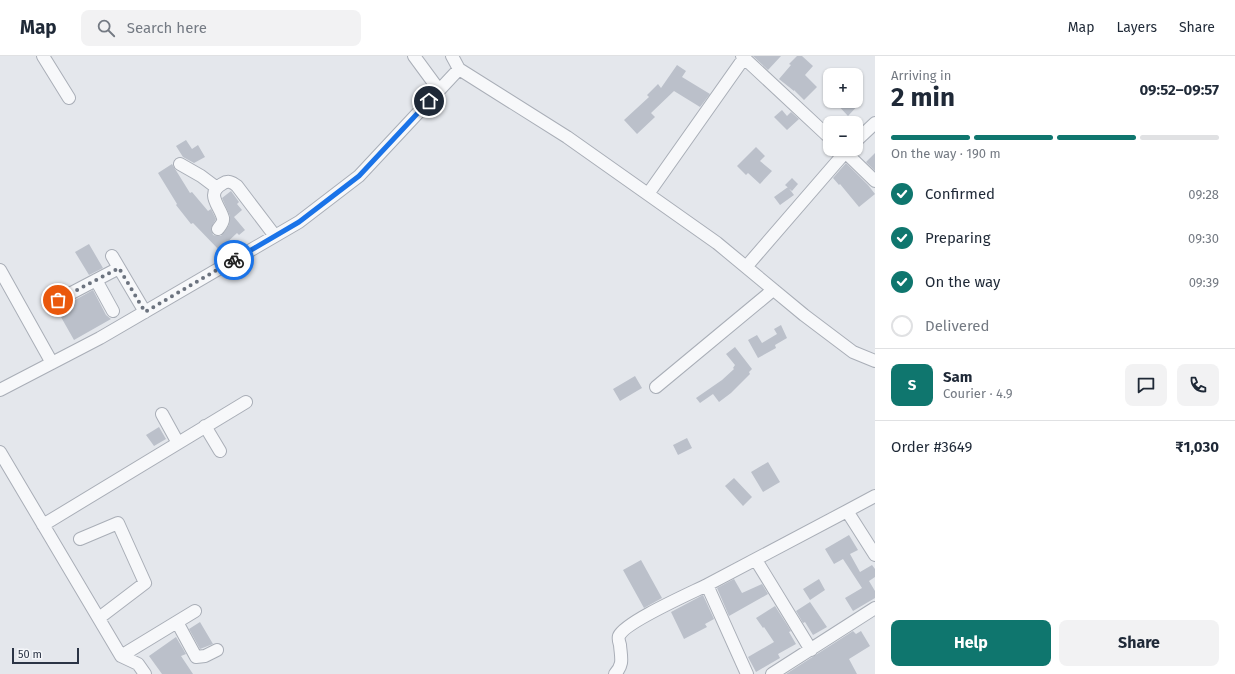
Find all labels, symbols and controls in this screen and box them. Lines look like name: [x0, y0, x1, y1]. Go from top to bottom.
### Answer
search box: [81, 10, 361, 46]
text: Map: [20, 16, 57, 39]
icon: search: [95, 17, 117, 39]
text: Search here: [127, 19, 207, 37]
text: Map: [1068, 19, 1094, 36]
text: Layers: [1116, 19, 1157, 36]
text: Share: [1179, 19, 1215, 36]
map controls: [823, 68, 863, 156]
button: +: [823, 68, 863, 108]
text: Arriving in: [891, 68, 951, 83]
text: 09:52–09:57: [1139, 81, 1219, 99]
text: 2 min: [891, 82, 955, 113]
pin: [412, 84, 446, 118]
icon: home: [418, 90, 440, 112]
button: −: [823, 116, 863, 156]
text: On the way · 190 m: [891, 146, 1001, 161]
icon: check: [891, 183, 913, 205]
text: Confirmed: [925, 185, 995, 203]
text: 09:28: [1188, 187, 1219, 202]
icon: check: [891, 227, 913, 249]
text: Preparing: [925, 229, 990, 247]
text: 09:30: [1188, 231, 1219, 246]
courier: [214, 240, 254, 280]
icon: bike: [223, 249, 245, 271]
icon: check: [891, 271, 913, 293]
text: On the way: [925, 273, 1000, 291]
text: 09:39: [1189, 275, 1219, 290]
pin: [41, 283, 75, 317]
icon: bag: [47, 289, 69, 311]
text: Delivered: [925, 317, 989, 335]
button: chat: [1125, 364, 1167, 406]
button: phone: [1177, 364, 1219, 406]
text: Sam: [943, 368, 972, 386]
text: S: [908, 376, 916, 394]
text: Courier · 4.9: [943, 386, 1013, 401]
text: Order #3649: [891, 438, 972, 456]
text: ₹1,030: [1175, 438, 1219, 456]
button: Help: [891, 620, 1051, 666]
button: Share: [1059, 620, 1219, 666]
scale bar: [12, 646, 79, 665]
text: 50 m: [18, 648, 42, 661]

